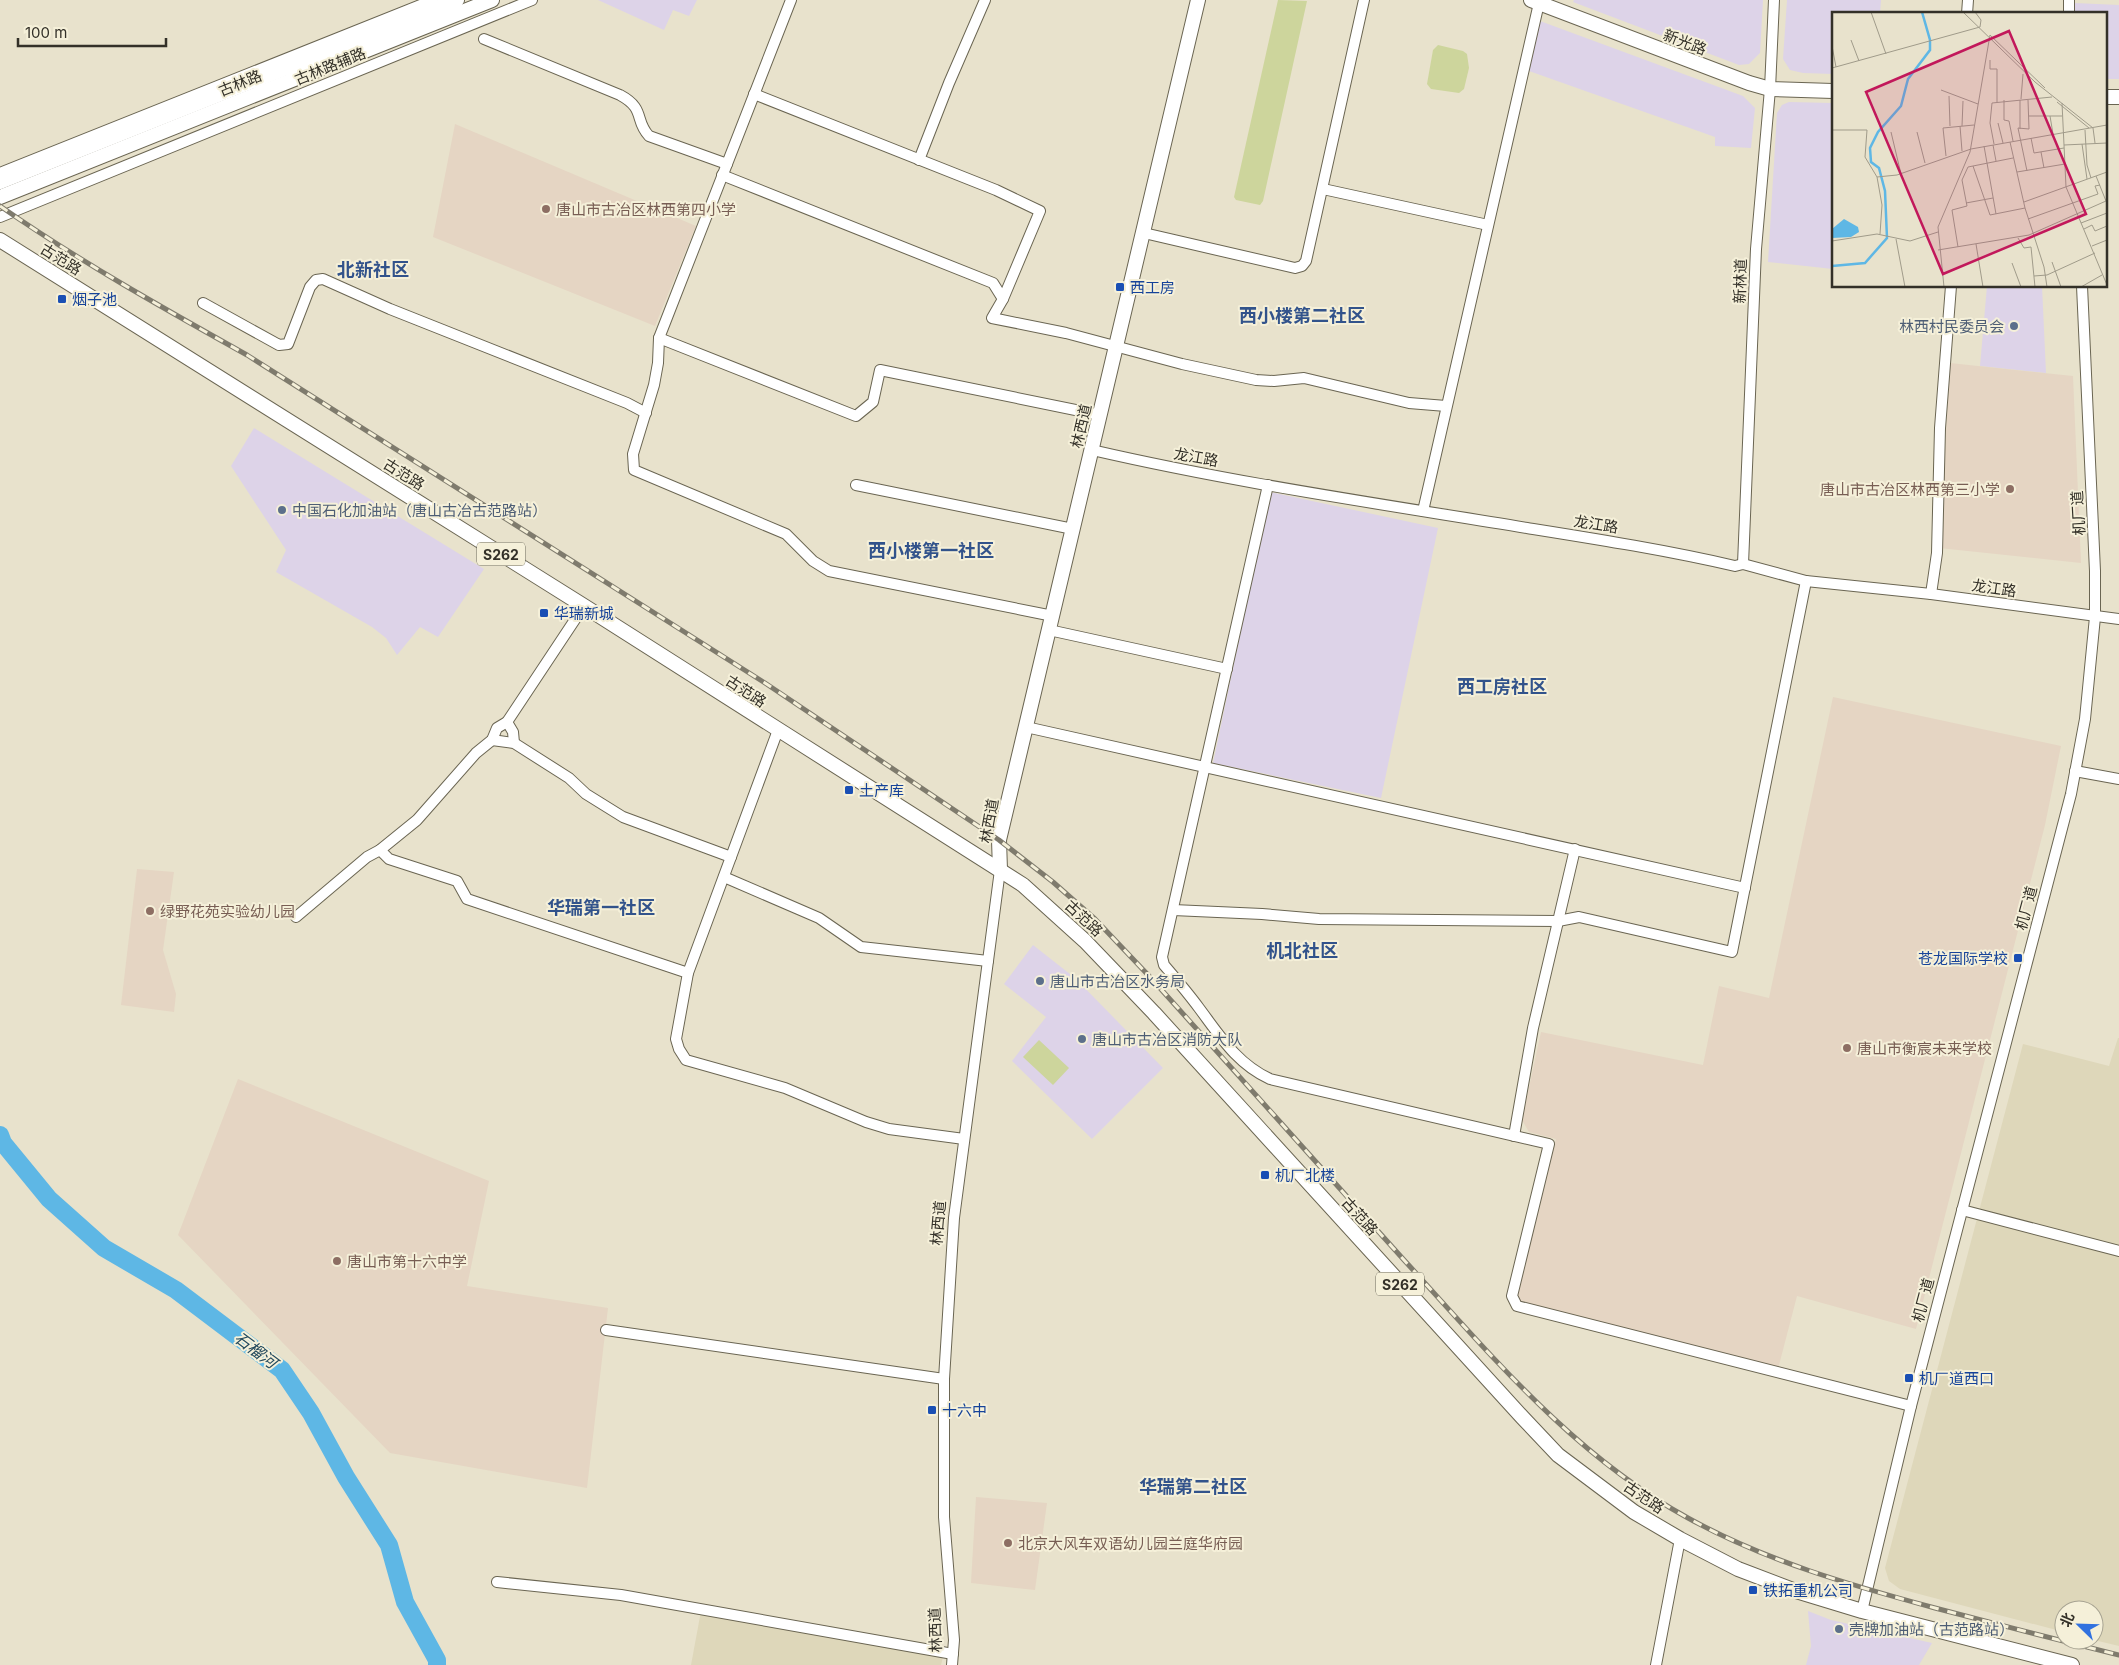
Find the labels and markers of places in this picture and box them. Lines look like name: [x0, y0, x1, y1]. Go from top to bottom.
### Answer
place label: 唐山市古冶区林西第四小学: [556, 200, 736, 219]
marker: 唐山市古冶区林西第四小学: [540, 203, 552, 215]
place label: 西工房: [1130, 278, 1175, 297]
marker: 西工房: [1114, 281, 1126, 293]
place label: 烟子池: [72, 290, 117, 309]
marker: 烟子池: [56, 293, 68, 305]
place label: 林西村民委员会: [1899, 317, 2004, 336]
marker: 林西村民委员会: [2008, 320, 2020, 332]
place label: 唐山市古冶区林西第三小学: [1820, 480, 2000, 499]
marker: 唐山市古冶区林西第三小学: [2004, 483, 2016, 495]
place label: 中国石化加油站（唐山古冶古范路站）: [292, 501, 547, 520]
marker: 中国石化加油站（唐山古冶古范路站）: [276, 504, 288, 516]
place label: 华瑞新城: [554, 604, 614, 623]
marker: 华瑞新城: [538, 607, 550, 619]
place label: 土产库: [859, 781, 904, 800]
marker: 土产库: [843, 784, 855, 796]
place label: 绿野花苑实验幼儿园: [160, 902, 295, 921]
marker: 绿野花苑实验幼儿园: [144, 905, 156, 917]
place label: 苍龙国际学校: [1918, 949, 2008, 968]
marker: 苍龙国际学校: [2012, 952, 2024, 964]
place label: 唐山市古冶区水务局: [1050, 972, 1185, 991]
marker: 唐山市古冶区水务局: [1034, 975, 1046, 987]
place label: 唐山市古冶区消防大队: [1092, 1030, 1242, 1049]
marker: 唐山市古冶区消防大队: [1076, 1033, 1088, 1045]
place label: 唐山市衡宸未来学校: [1857, 1039, 1992, 1058]
marker: 唐山市衡宸未来学校: [1841, 1042, 1853, 1054]
place label: 机厂北楼: [1275, 1166, 1335, 1185]
marker: 机厂北楼: [1259, 1169, 1271, 1181]
place label: 唐山市第十六中学: [347, 1252, 467, 1271]
marker: 唐山市第十六中学: [331, 1255, 343, 1267]
place label: 机厂道西口: [1919, 1369, 1994, 1388]
marker: 机厂道西口: [1903, 1372, 1915, 1384]
place label: 十六中: [942, 1401, 987, 1420]
marker: 十六中: [926, 1404, 938, 1416]
place label: 北京大风车双语幼儿园兰庭华府园: [1018, 1534, 1243, 1553]
marker: 北京大风车双语幼儿园兰庭华府园: [1002, 1537, 1014, 1549]
place label: 铁拓重机公司: [1763, 1581, 1853, 1600]
marker: 铁拓重机公司: [1747, 1584, 1759, 1596]
place label: 壳牌加油站（古范路站）: [1849, 1620, 2014, 1639]
marker: 壳牌加油站（古范路站）: [1833, 1623, 1845, 1635]

